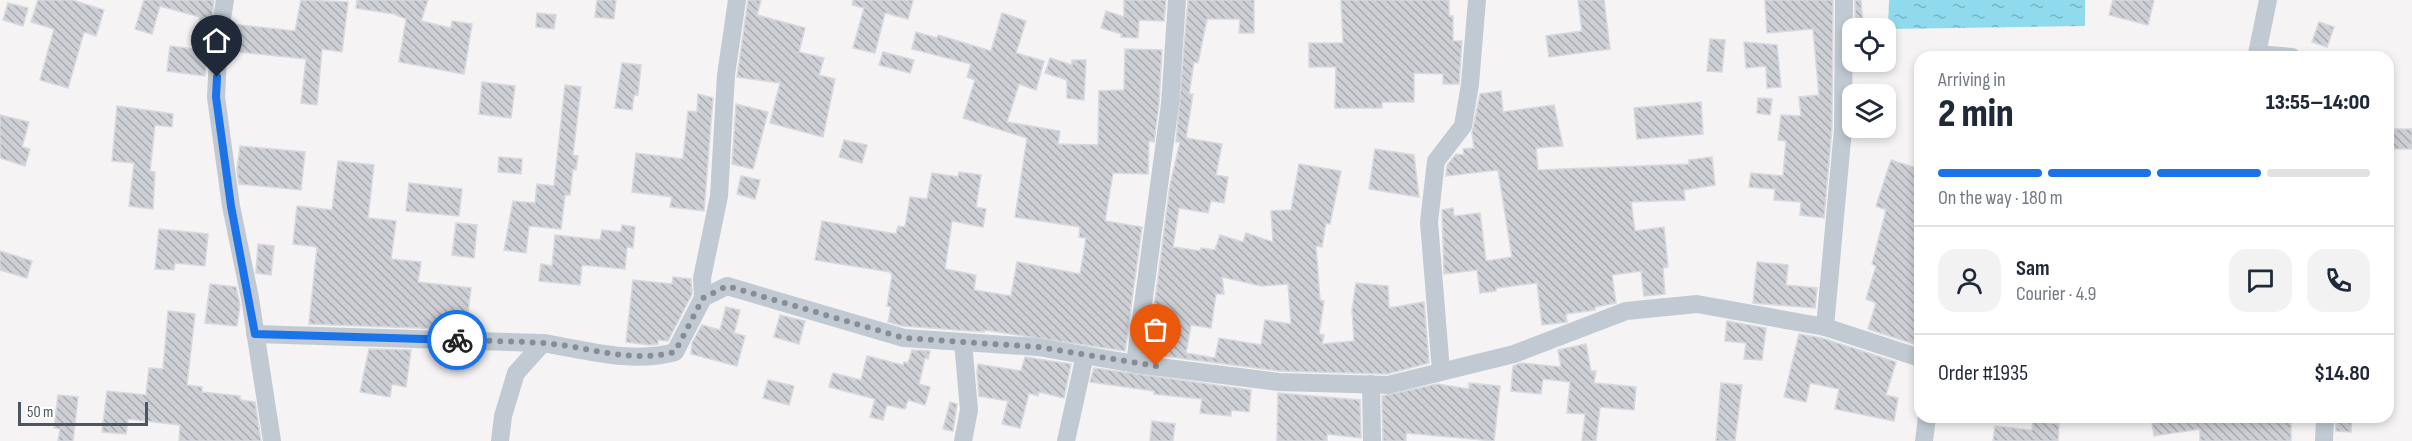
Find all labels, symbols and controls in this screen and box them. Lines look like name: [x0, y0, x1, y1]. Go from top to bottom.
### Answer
pin: [191, 15, 242, 77]
map controls: [1842, 18, 1896, 138]
button: locate: [1842, 18, 1896, 72]
icon: home: [200, 24, 233, 57]
text: Arriving in: [1938, 68, 2006, 92]
button: layers: [1842, 84, 1896, 138]
text: 13:55–14:00: [2266, 89, 2370, 116]
text: 2 min: [1938, 91, 2014, 138]
text: On the way · 180 m: [1938, 186, 2063, 210]
button: person: [1938, 249, 2001, 312]
button: chat: [2229, 249, 2292, 312]
button: phone: [2307, 249, 2370, 312]
text: Sam: [2016, 255, 2050, 282]
text: Courier · 4.9: [2016, 282, 2096, 306]
pin: [1130, 304, 1181, 366]
courier: [427, 310, 487, 370]
icon: bag: [1139, 313, 1172, 346]
icon: bike: [441, 324, 474, 357]
text: Order #1935: [1938, 360, 2028, 387]
text: $14.80: [2314, 360, 2370, 387]
scale bar: [18, 399, 148, 426]
text: 50 m: [27, 403, 53, 422]

